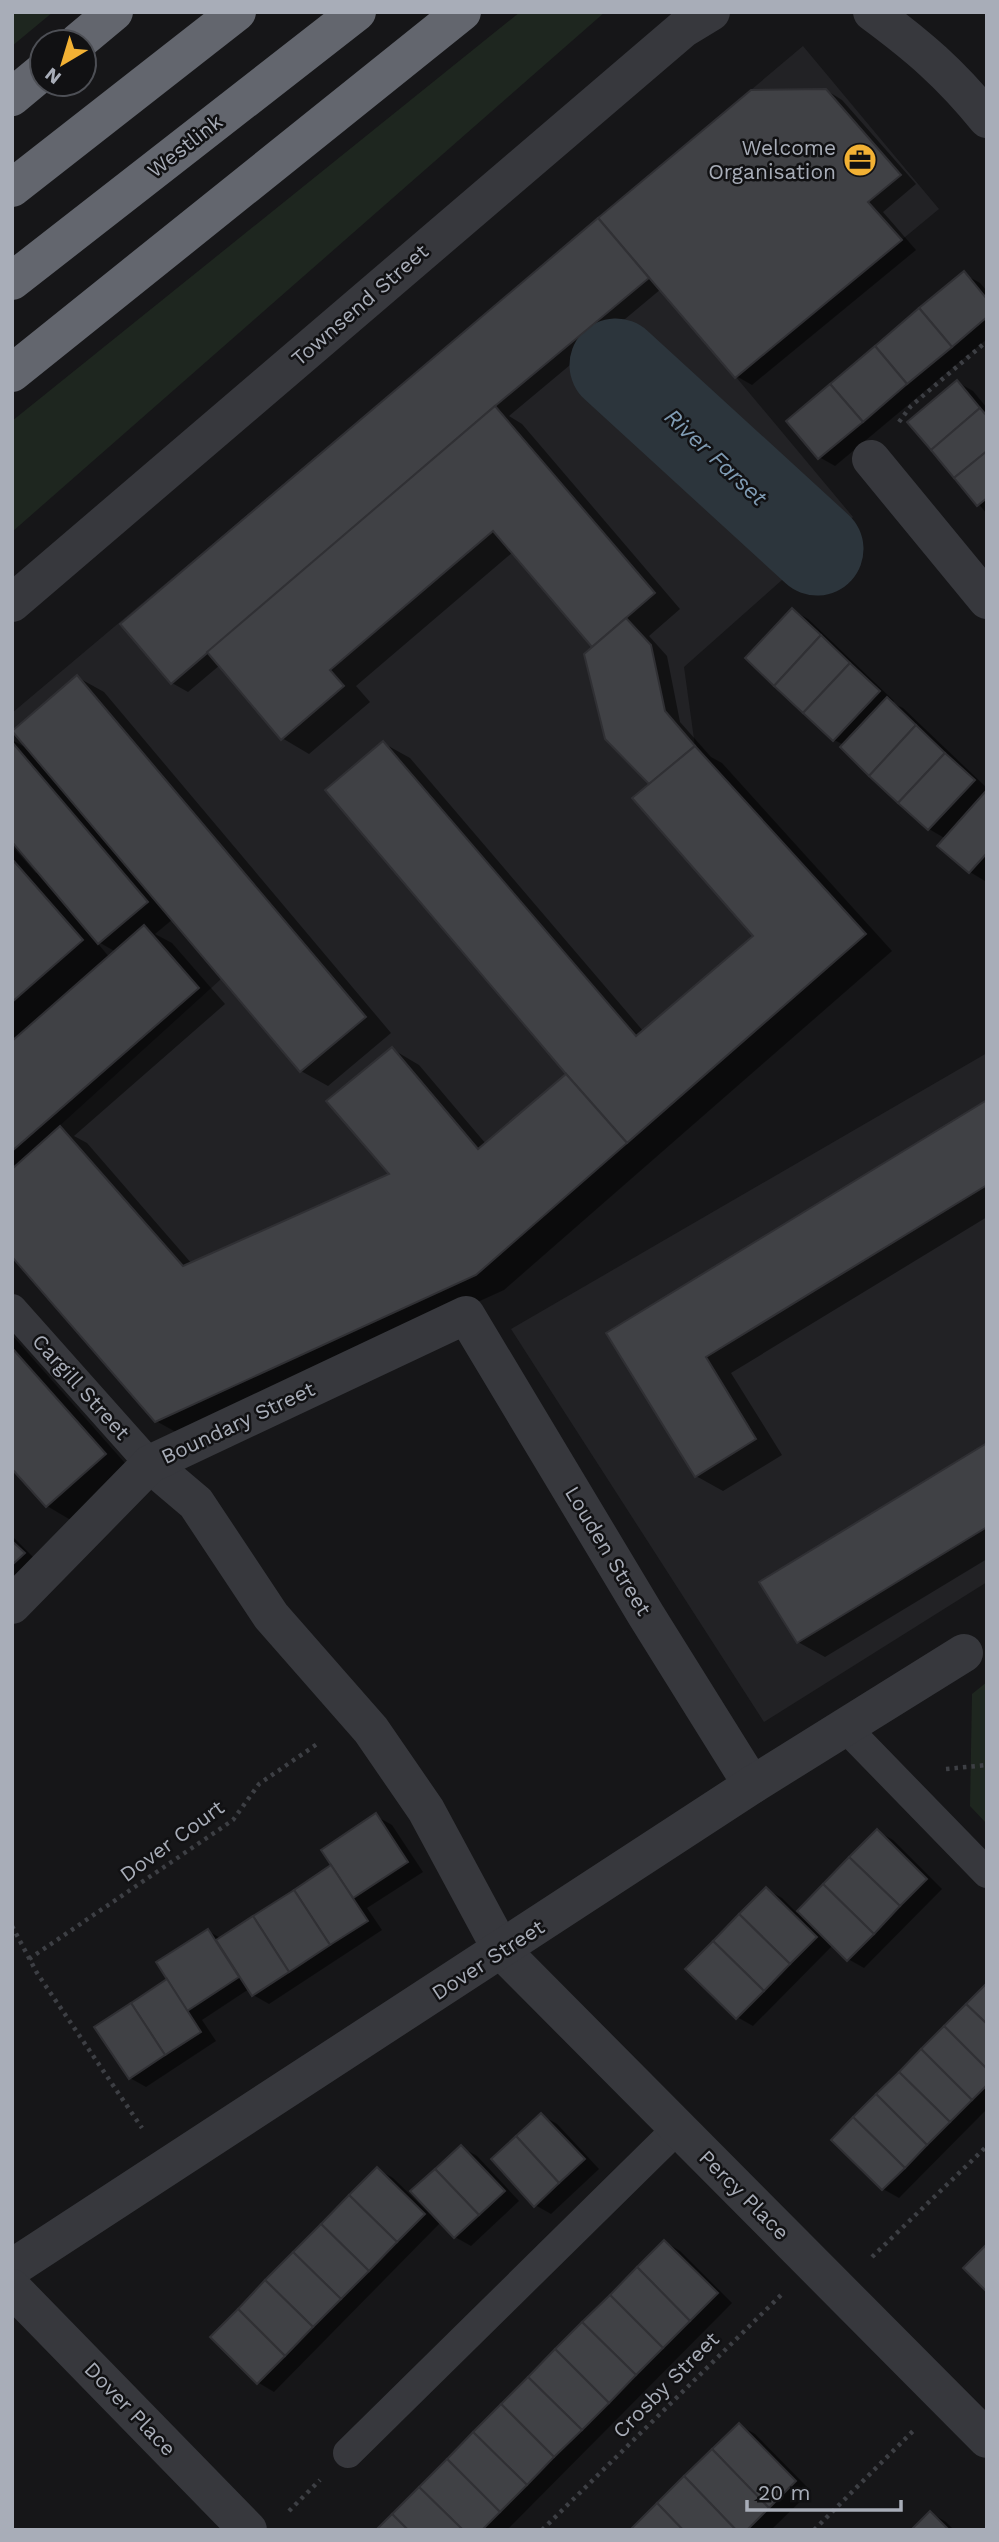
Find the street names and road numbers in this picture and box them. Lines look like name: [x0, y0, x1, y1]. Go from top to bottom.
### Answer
street label: Westlink: [142, 108, 227, 183]
street label: Townsend Street: [286, 238, 433, 371]
street label: Cargill Street: [27, 1329, 135, 1445]
street label: Boundary Street: [157, 1376, 319, 1469]
street label: Louden Street: [560, 1482, 657, 1620]
street label: Dover Court: [115, 1794, 229, 1887]
street label: Dover Street: [427, 1914, 549, 2005]
street label: Percy Place: [694, 2145, 794, 2245]
street label: Crosby Street: [607, 2326, 724, 2443]
street label: Dover Place: [79, 2356, 181, 2461]

